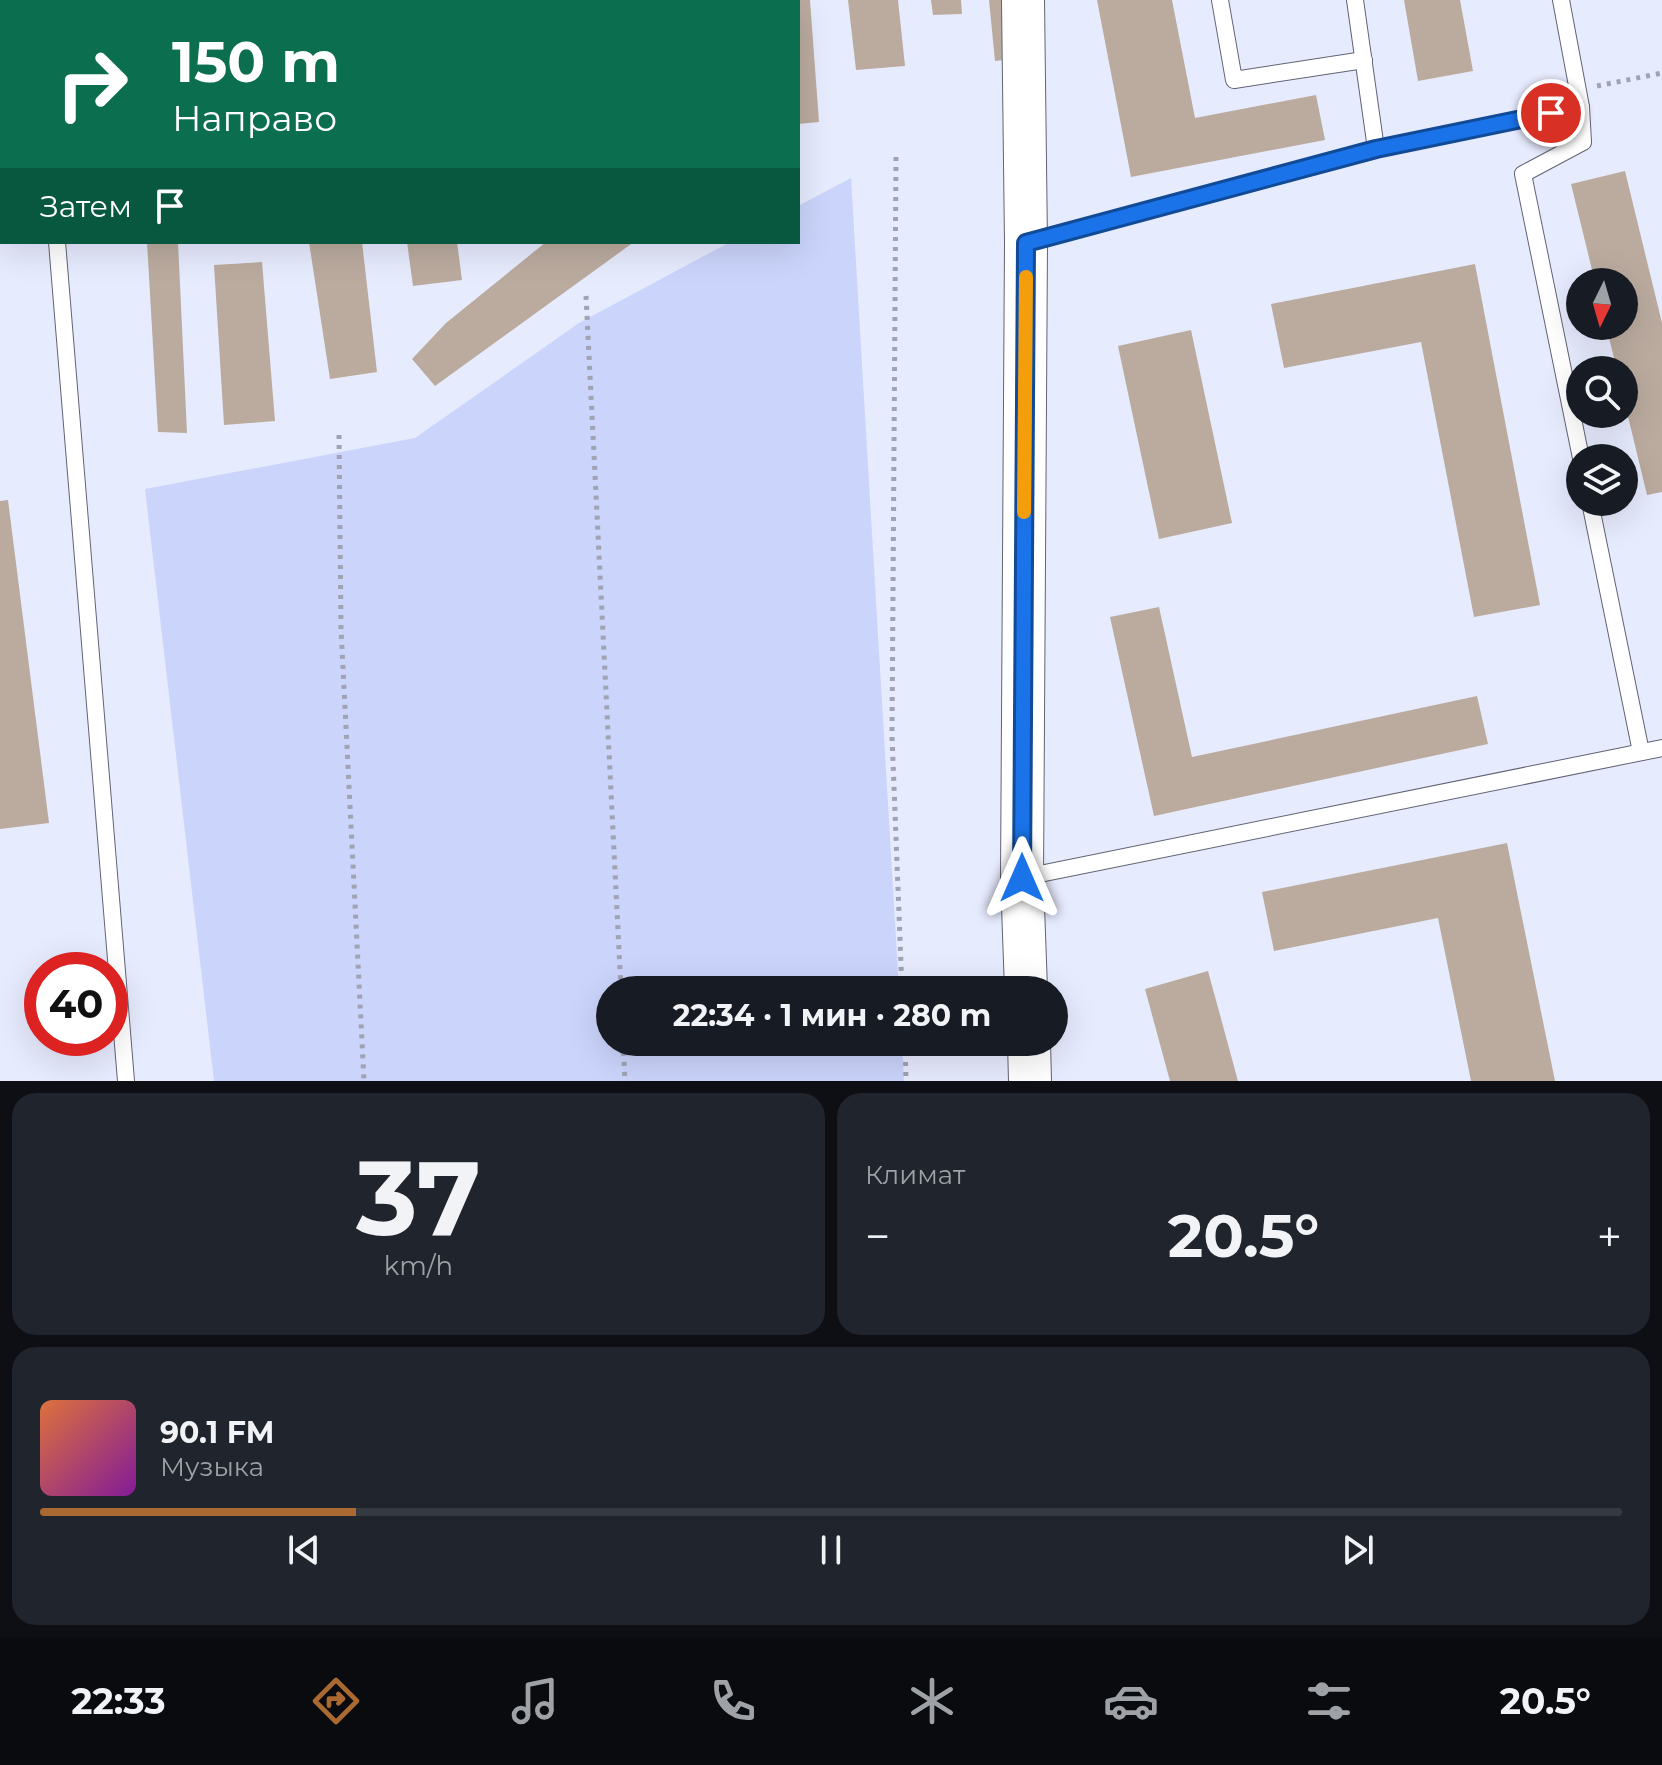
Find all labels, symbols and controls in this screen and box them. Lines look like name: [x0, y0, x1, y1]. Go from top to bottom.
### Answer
text: 150 m: [172, 28, 340, 96]
icon: right: [40, 32, 144, 136]
pin: [1517, 79, 1585, 147]
icon: arrive: [1529, 91, 1573, 135]
text: Направо: [172, 96, 337, 140]
icon: arrive: [148, 184, 192, 228]
text: Затем: [40, 188, 132, 225]
north arrow: [1566, 268, 1638, 340]
map controls: [1566, 268, 1638, 516]
button: search: [1566, 356, 1638, 428]
button: layers: [1566, 444, 1638, 516]
position arrow: [980, 836, 1064, 920]
speed limit sign: 40: [24, 952, 128, 1056]
text: 22:34 · 1 мин · 280 m: [673, 997, 991, 1034]
text: 37: [356, 1134, 481, 1261]
text: Климат: [865, 1159, 965, 1191]
text: 20.5°: [1168, 1199, 1319, 1272]
text: −: [865, 1209, 890, 1263]
text: +: [1597, 1209, 1622, 1263]
text: km/h: [384, 1250, 453, 1282]
text: 90.1 FM: [160, 1414, 275, 1451]
text: Музыка: [160, 1451, 264, 1483]
icon: previous: [282, 1528, 326, 1572]
icon: pause: [809, 1528, 853, 1572]
icon: next: [1336, 1528, 1380, 1572]
icon: directions: [308, 1673, 364, 1729]
icon: music: [507, 1673, 563, 1729]
icon: phone: [705, 1673, 761, 1729]
icon: climate: [904, 1673, 960, 1729]
icon: car: [1103, 1673, 1159, 1729]
icon: filters: [1301, 1673, 1357, 1729]
text: 22:33: [71, 1679, 166, 1723]
text: 20.5°: [1500, 1679, 1591, 1723]

